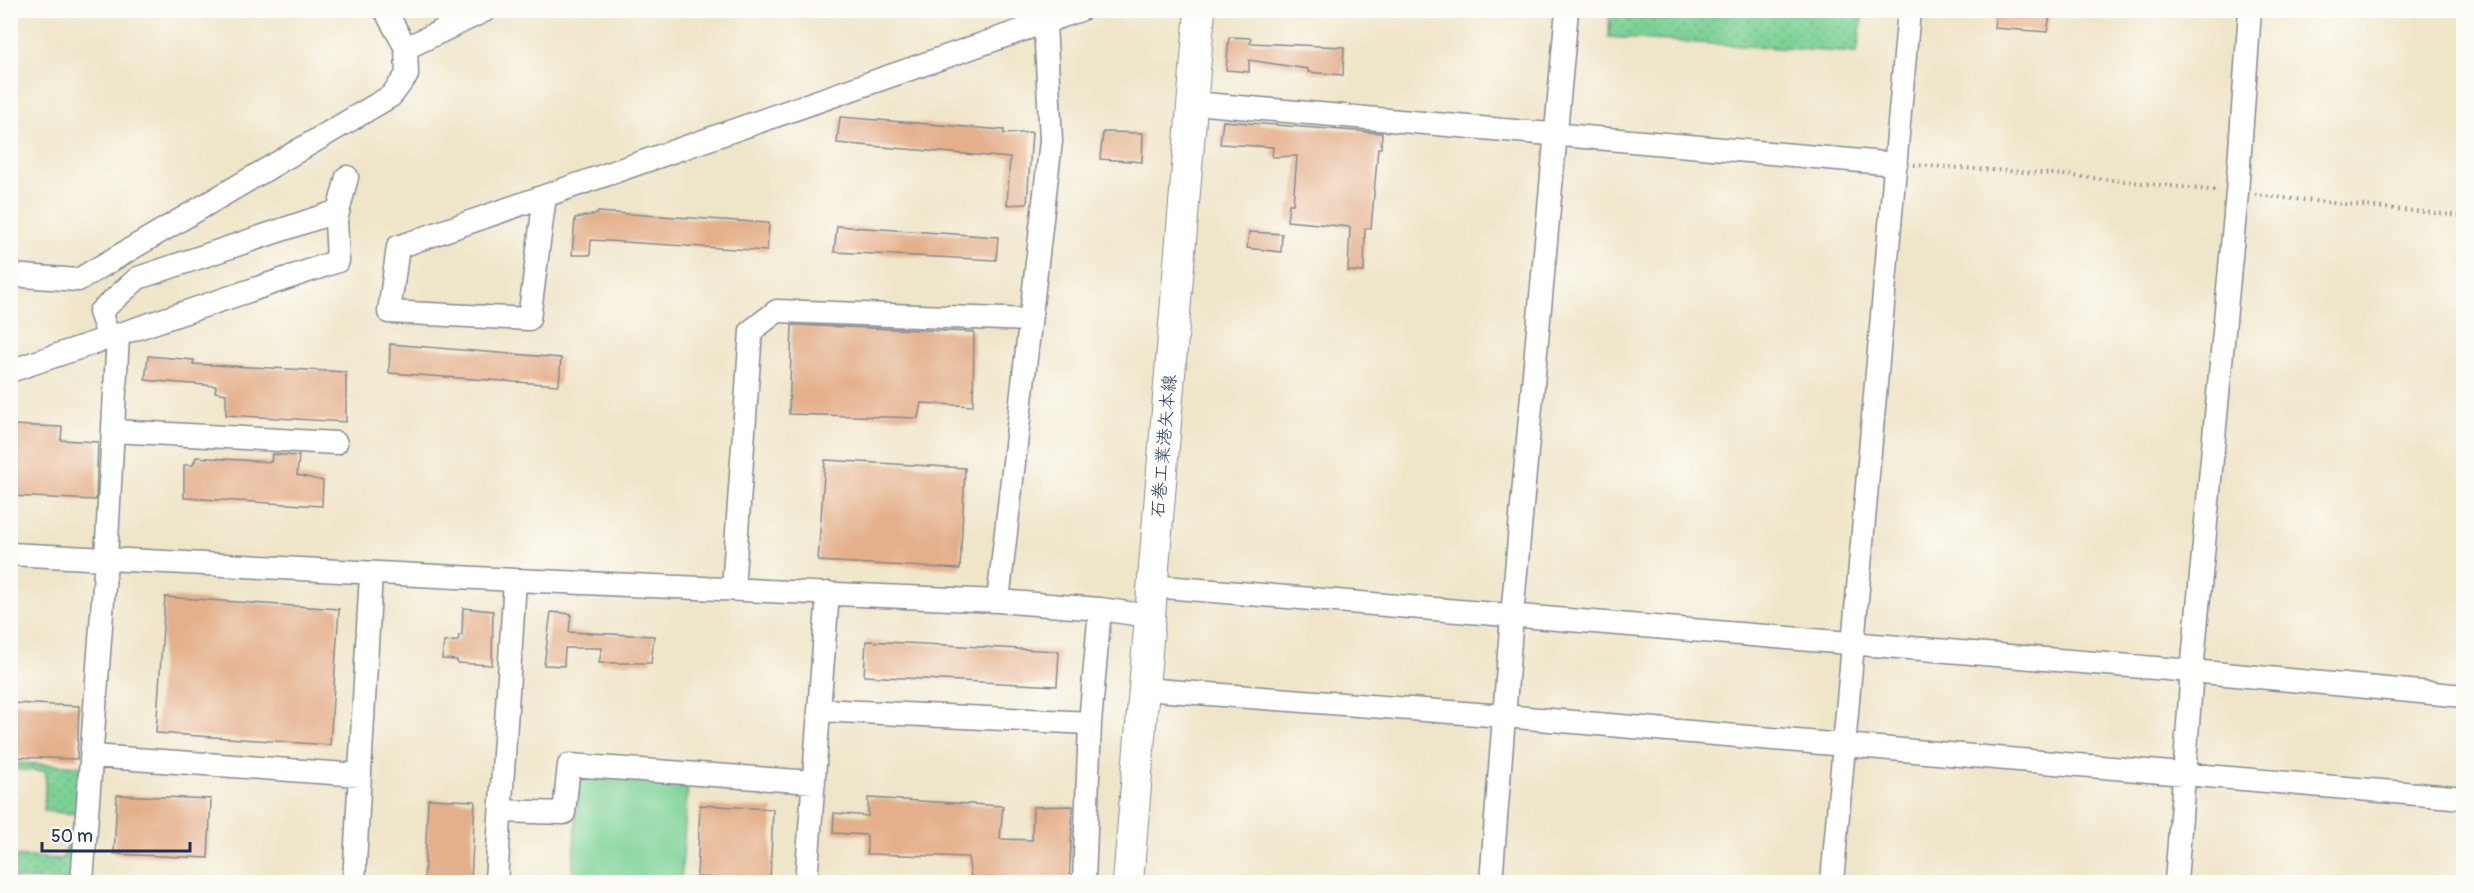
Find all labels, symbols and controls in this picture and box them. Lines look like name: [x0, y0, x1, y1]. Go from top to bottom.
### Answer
street label: 石巻工業港矢本線: [1146, 373, 1182, 519]
scale bar: [42, 815, 190, 853]
text: 50 m: [51, 825, 93, 848]

